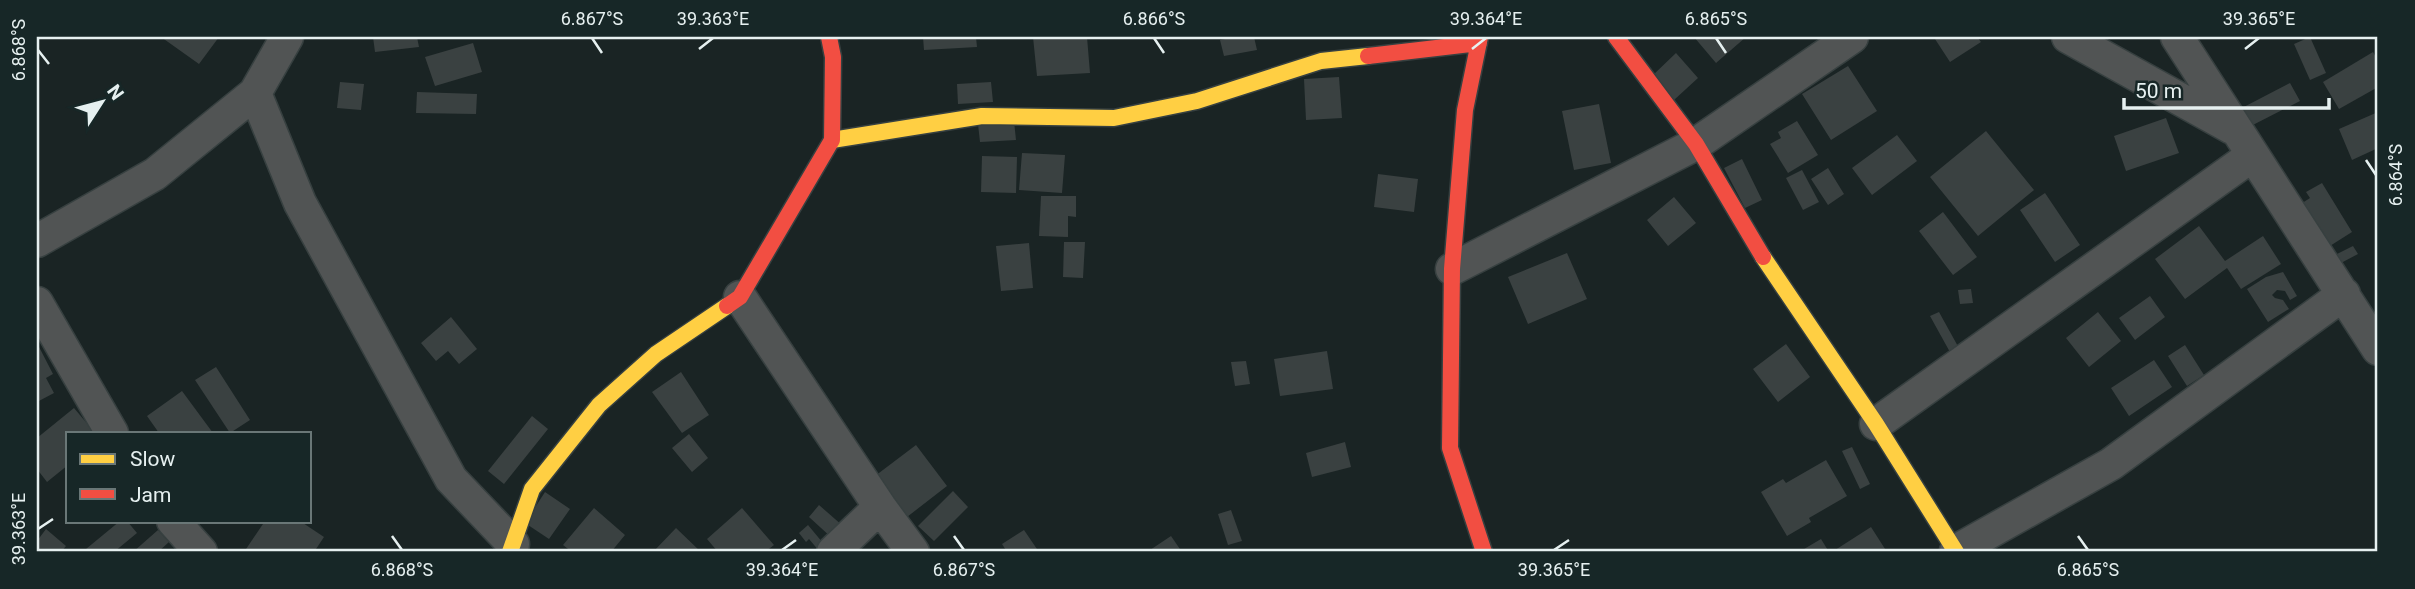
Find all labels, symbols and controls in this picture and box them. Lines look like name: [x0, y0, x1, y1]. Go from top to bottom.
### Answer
text: 6.867°S: [561, 8, 624, 29]
text: 39.363°E: [677, 8, 749, 29]
text: 6.866°S: [1123, 8, 1186, 29]
text: 39.364°E: [1450, 8, 1522, 29]
text: 6.865°S: [1685, 8, 1748, 29]
text: 39.365°E: [2223, 8, 2295, 29]
text: 6.868°S: [8, 18, 29, 81]
north arrow: [66, 66, 136, 136]
scale bar: [2124, 66, 2329, 110]
text: 50 m: [2135, 79, 2182, 103]
text: N: [102, 80, 129, 104]
text: 6.864°S: [2385, 143, 2406, 206]
legend: [66, 432, 312, 522]
text: Slow: [130, 447, 176, 471]
text: Jam: [130, 483, 171, 507]
text: 39.363°E: [8, 493, 29, 565]
text: 6.868°S: [371, 559, 434, 580]
text: 39.364°E: [746, 559, 818, 580]
text: 6.867°S: [933, 559, 996, 580]
text: 39.365°E: [1518, 559, 1590, 580]
text: 6.865°S: [2057, 559, 2120, 580]

